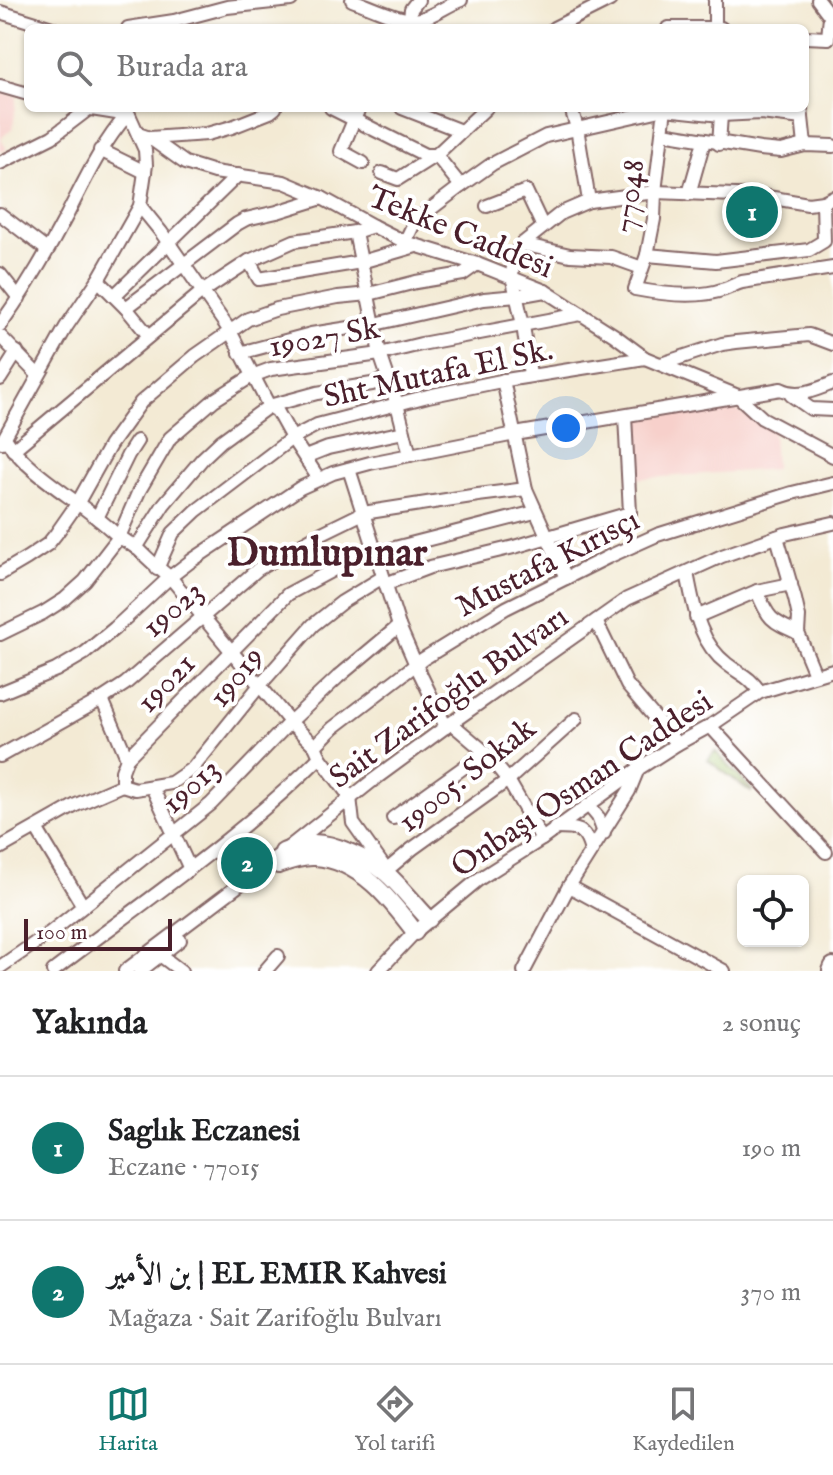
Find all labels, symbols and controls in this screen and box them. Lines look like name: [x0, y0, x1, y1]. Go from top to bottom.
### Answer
search box: [24, 24, 809, 112]
icon: search: [52, 46, 96, 90]
text: Burada ara: [116, 49, 248, 87]
street label: 77048: [606, 157, 655, 235]
street label: Tekke Caddesi: [361, 178, 559, 289]
pin: 1: [726, 182, 778, 242]
street label: 19027 Sk: [266, 308, 384, 368]
street label: Sht Mutafa El Sk.: [320, 330, 557, 419]
your location: [546, 408, 586, 448]
street label: Mustafa Kırısçı: [450, 500, 647, 628]
district label: Dumlupınar: [227, 529, 428, 580]
street label: 19023: [134, 572, 213, 648]
street label: Sait Zarifoğlu Bulvarı: [322, 597, 577, 799]
street label: 19019: [200, 639, 274, 717]
street label: 19021: [128, 645, 205, 723]
street label: Onbaşı Osman Caddesi: [444, 682, 721, 888]
street label: 19005. Sokak: [390, 709, 546, 843]
street label: 19013: [154, 750, 230, 824]
pin: 2: [221, 833, 273, 893]
map controls: [737, 875, 809, 947]
button: locate: [737, 875, 809, 947]
scale bar: [24, 915, 172, 951]
text: 100 m: [36, 919, 88, 947]
text: Yakında: [32, 1002, 147, 1045]
text: 2 sonuç: [722, 1007, 801, 1040]
text: Saglık Eczanesi: [108, 1113, 300, 1151]
text: 1: [53, 1132, 63, 1165]
text: 190 m: [741, 1132, 801, 1165]
text: Eczane · 77015: [108, 1151, 259, 1184]
text: بن الأمير | EL EMIR Kahvesi: [108, 1256, 447, 1294]
text: 2: [52, 1276, 64, 1309]
text: 370 m: [741, 1276, 801, 1309]
text: Mağaza · Sait Zarifoğlu Bulvarı: [108, 1302, 442, 1335]
tab: Harita: [98, 1382, 158, 1458]
tab: Yol tarifi: [354, 1382, 435, 1458]
tab: Kaydedilen: [632, 1382, 735, 1458]

